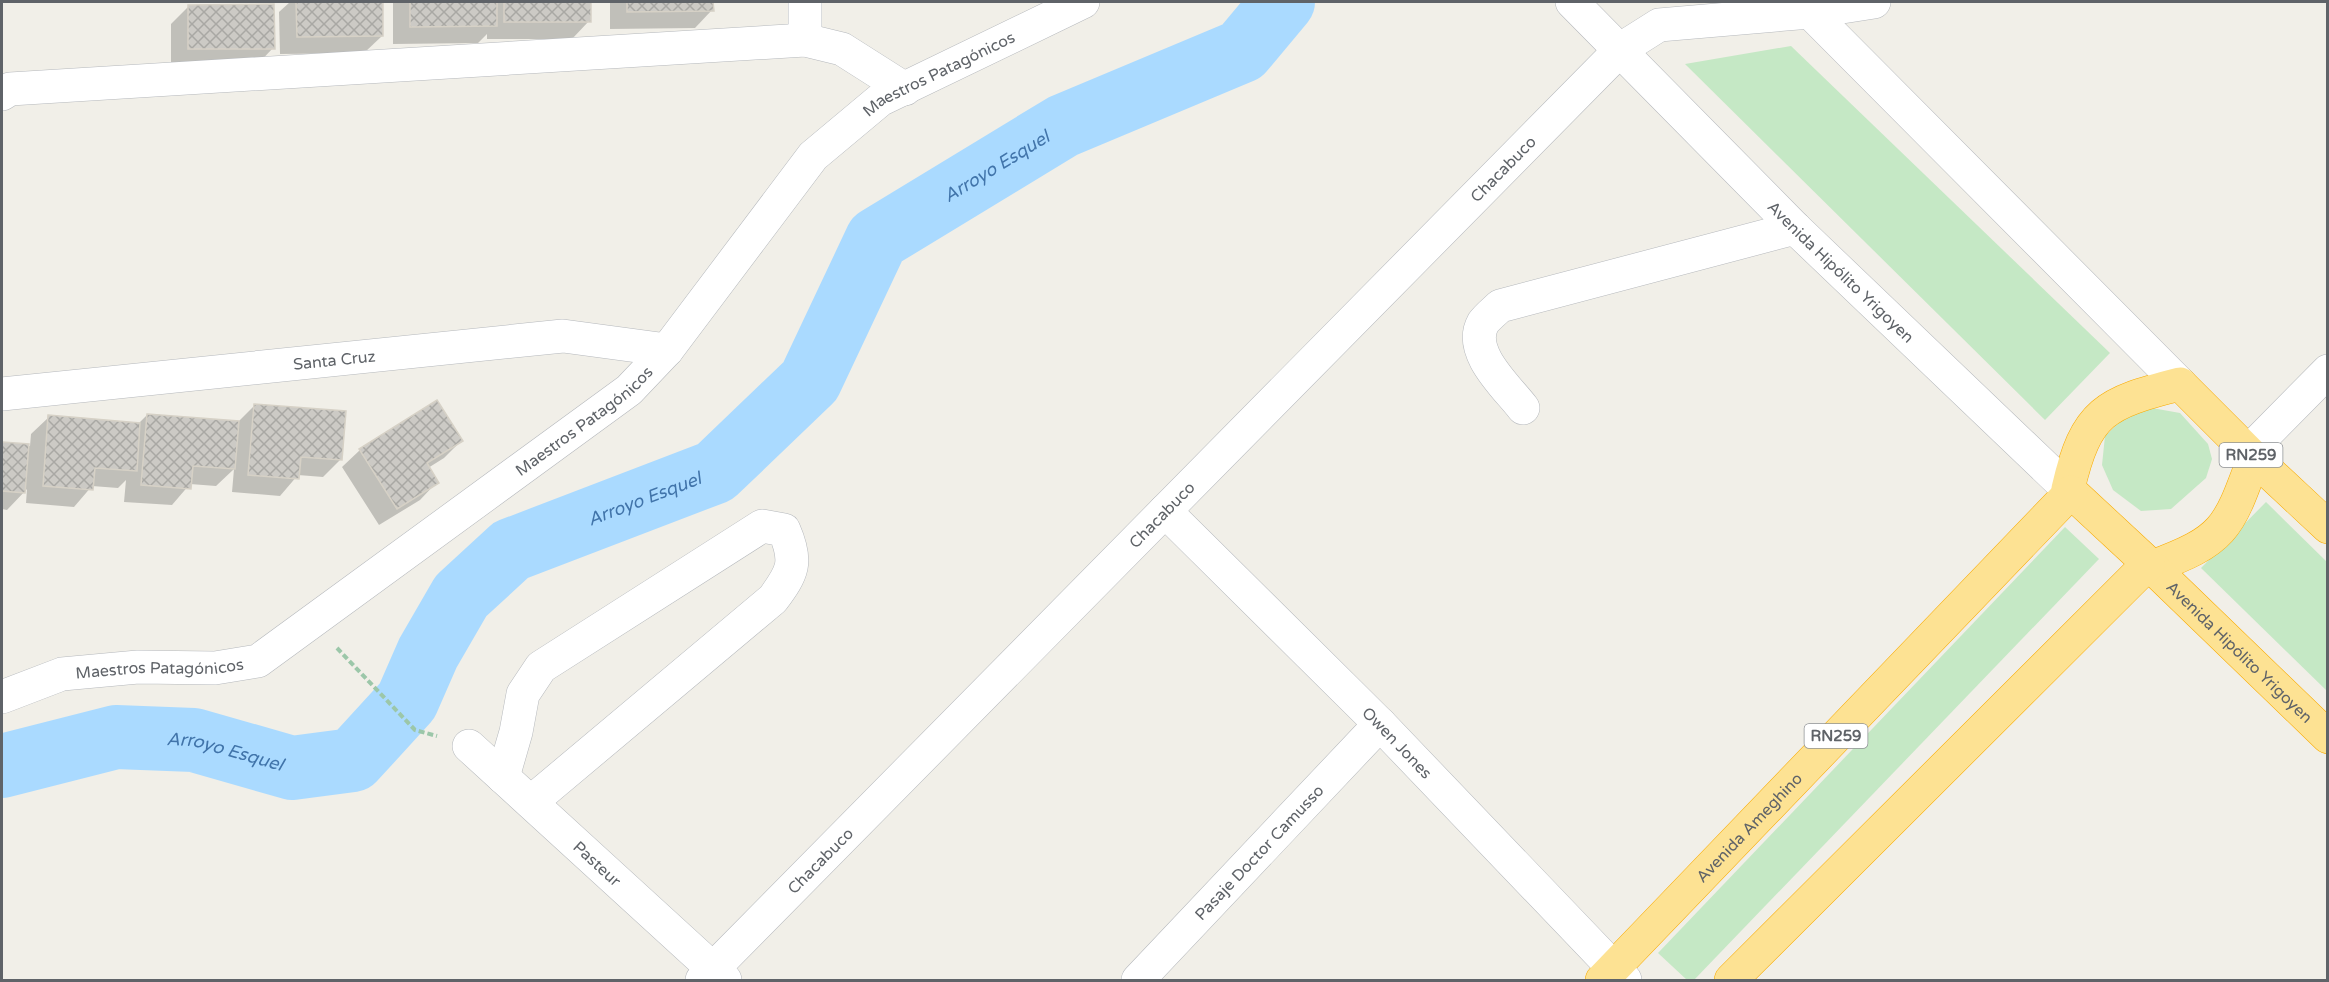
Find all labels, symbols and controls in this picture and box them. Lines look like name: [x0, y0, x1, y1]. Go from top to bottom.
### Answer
street label: Maestros Patagónicos: [859, 27, 1018, 121]
water label: Arroyo Esquel: [939, 125, 1056, 207]
street label: Chacabuco: [1466, 132, 1541, 207]
street label: Avenida Hipólito Yrigoyen: [1763, 197, 1918, 347]
street label: Santa Cruz: [292, 346, 376, 375]
street label: Maestros Patagónicos: [512, 362, 657, 481]
road number: RN259: [2220, 443, 2282, 467]
water label: Arroyo Esquel: [584, 466, 707, 531]
street label: Chacabuco: [1125, 478, 1199, 553]
street label: Avenida Hipólito Yrigoyen: [2162, 577, 2316, 728]
street label: Maestros Patagónicos: [75, 655, 245, 684]
street label: Owen Jones: [1358, 703, 1436, 783]
road number: RN259: [1804, 724, 1868, 748]
water label: Arroyo Esquel: [166, 728, 288, 777]
street label: Avenida Ameghino: [1692, 769, 1807, 887]
street label: Pasaje Doctor Camusso: [1191, 781, 1328, 925]
street label: Chacabuco: [784, 824, 858, 899]
street label: Pasteur: [569, 837, 626, 892]

